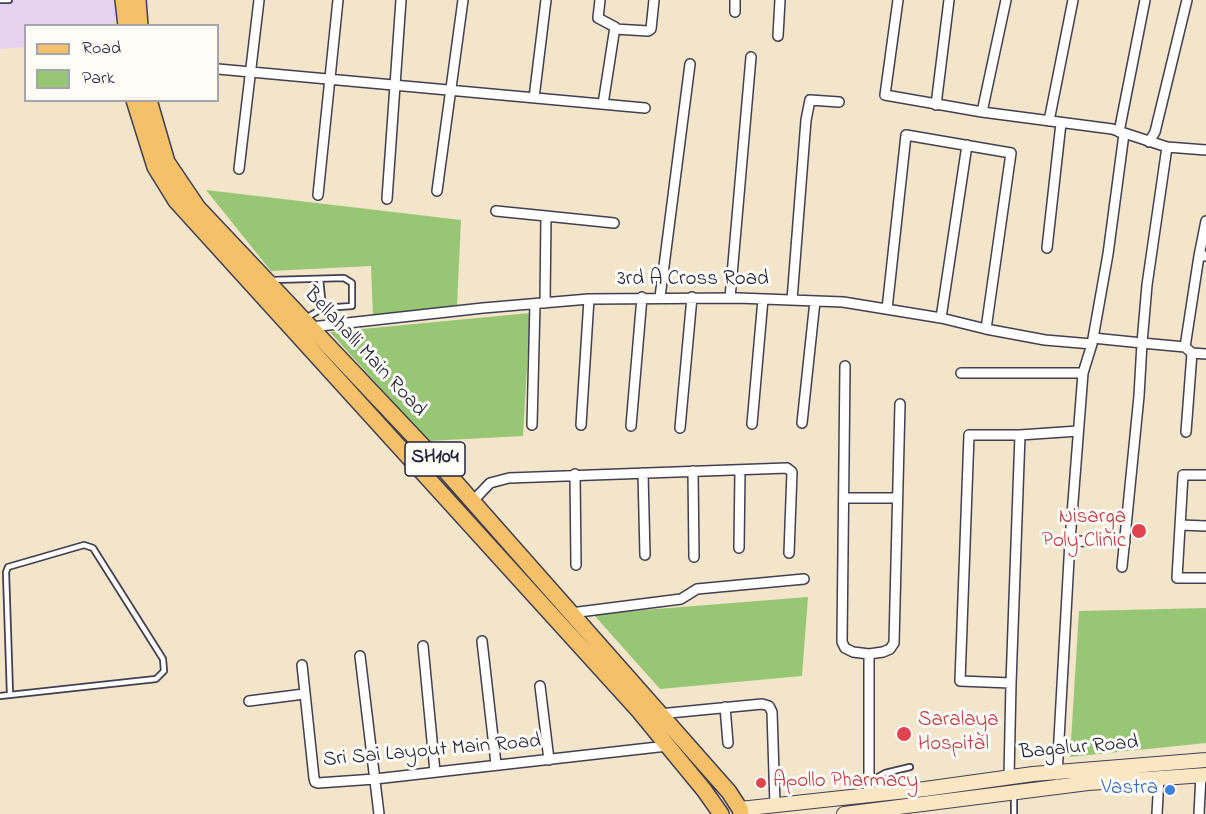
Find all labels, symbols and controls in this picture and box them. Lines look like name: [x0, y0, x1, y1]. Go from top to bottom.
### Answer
legend: [24, 24, 219, 102]
text: Road: [82, 36, 121, 62]
text: Park: [82, 66, 115, 92]
street label: 3rd A Cross Road: [617, 268, 769, 294]
street label: Bellahalli Main Road: [297, 283, 431, 423]
road number: SH104: [405, 442, 465, 476]
place label: Nisarga Poly Clinic: [1042, 506, 1126, 556]
marker: Nisarga Poly Clinic: [1130, 522, 1148, 540]
place label: Saralaya Hospital: [918, 709, 999, 759]
marker: Saralaya Hospital: [895, 725, 913, 743]
street label: Sri Sai Layout Main Road: [322, 730, 542, 774]
street label: Bagalur Road: [1019, 731, 1139, 767]
place label: Apollo Pharmacy: [773, 770, 918, 796]
marker: Apollo Pharmacy: [754, 776, 768, 790]
place label: Vastra: [1101, 777, 1158, 803]
marker: Vastra: [1163, 783, 1177, 797]

